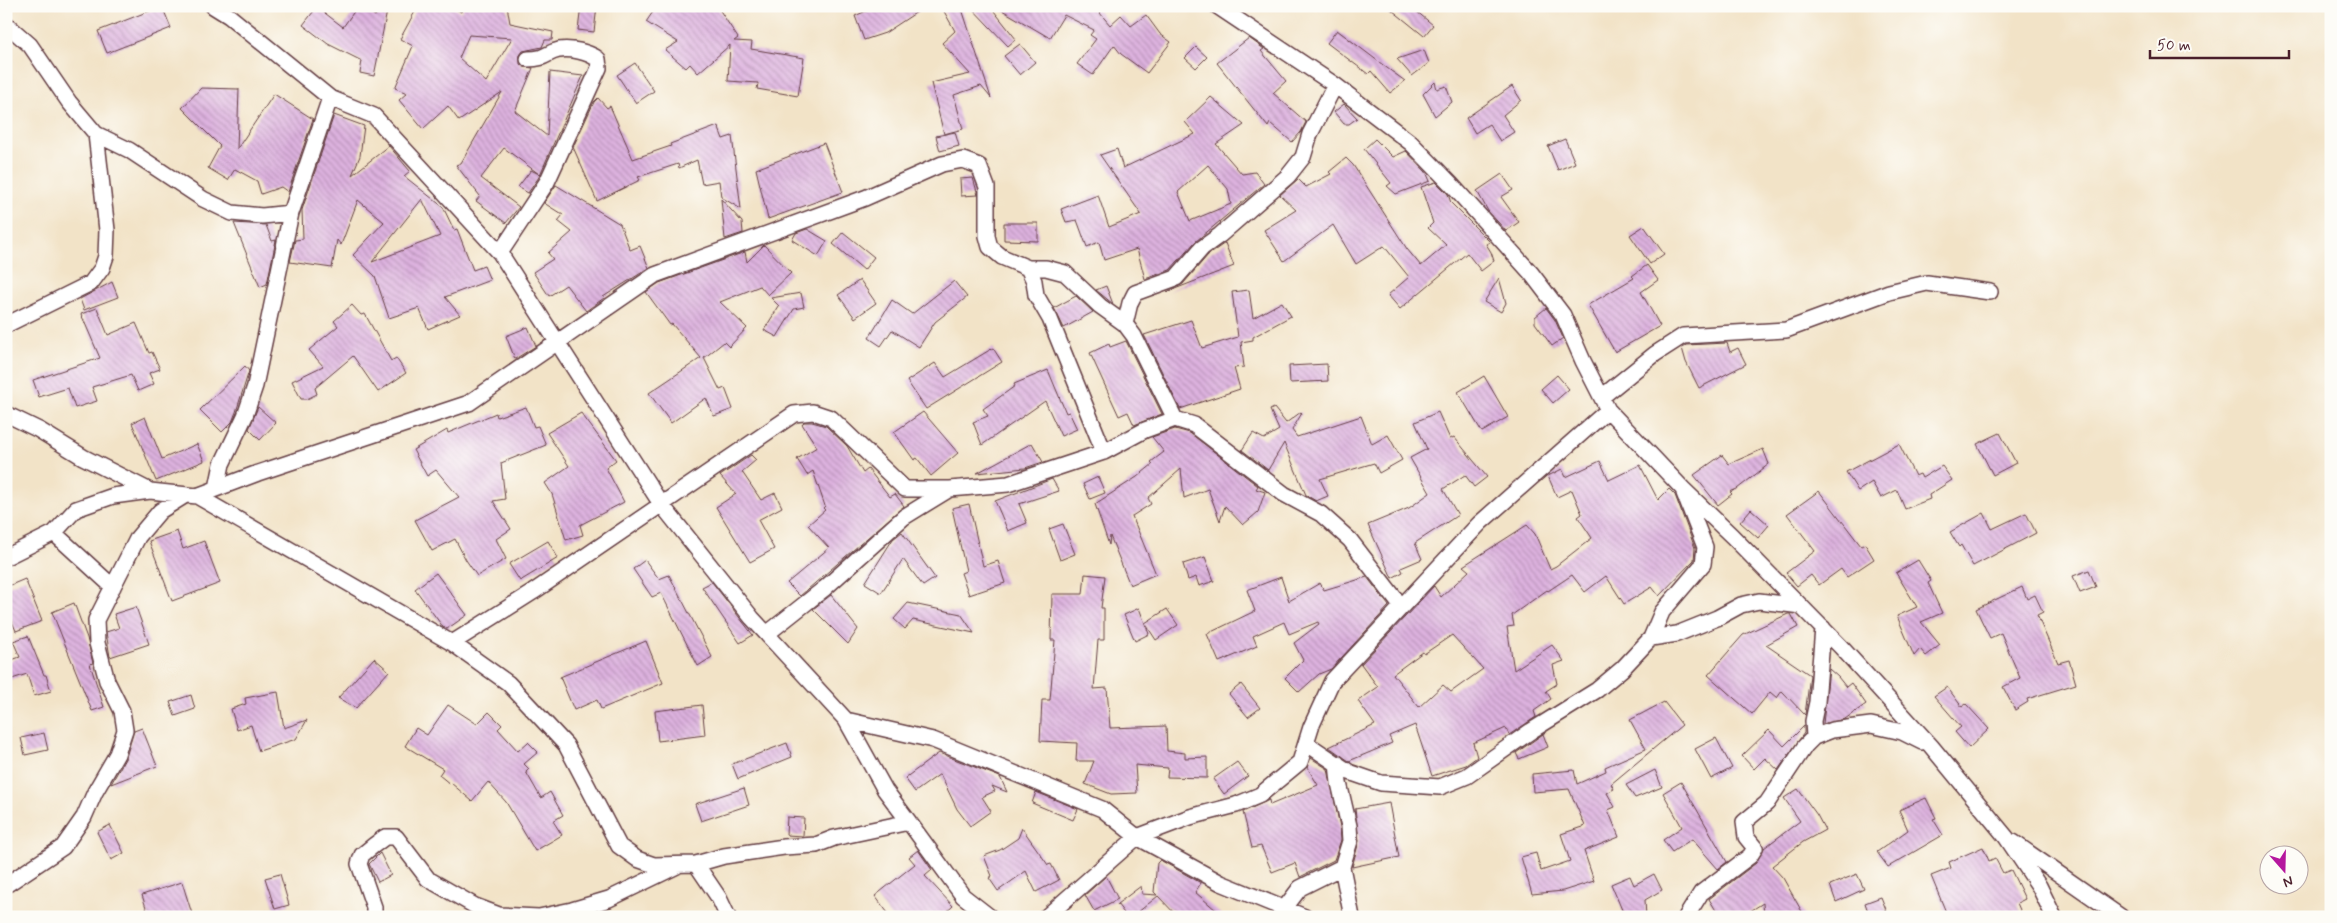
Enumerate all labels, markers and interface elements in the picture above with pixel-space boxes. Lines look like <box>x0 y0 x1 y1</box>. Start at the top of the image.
scale bar <box>2150 28 2288 60</box>
text: 50 m <box>2157 36 2191 56</box>
north arrow <box>2260 846 2310 896</box>
text: N <box>2281 871 2296 891</box>

